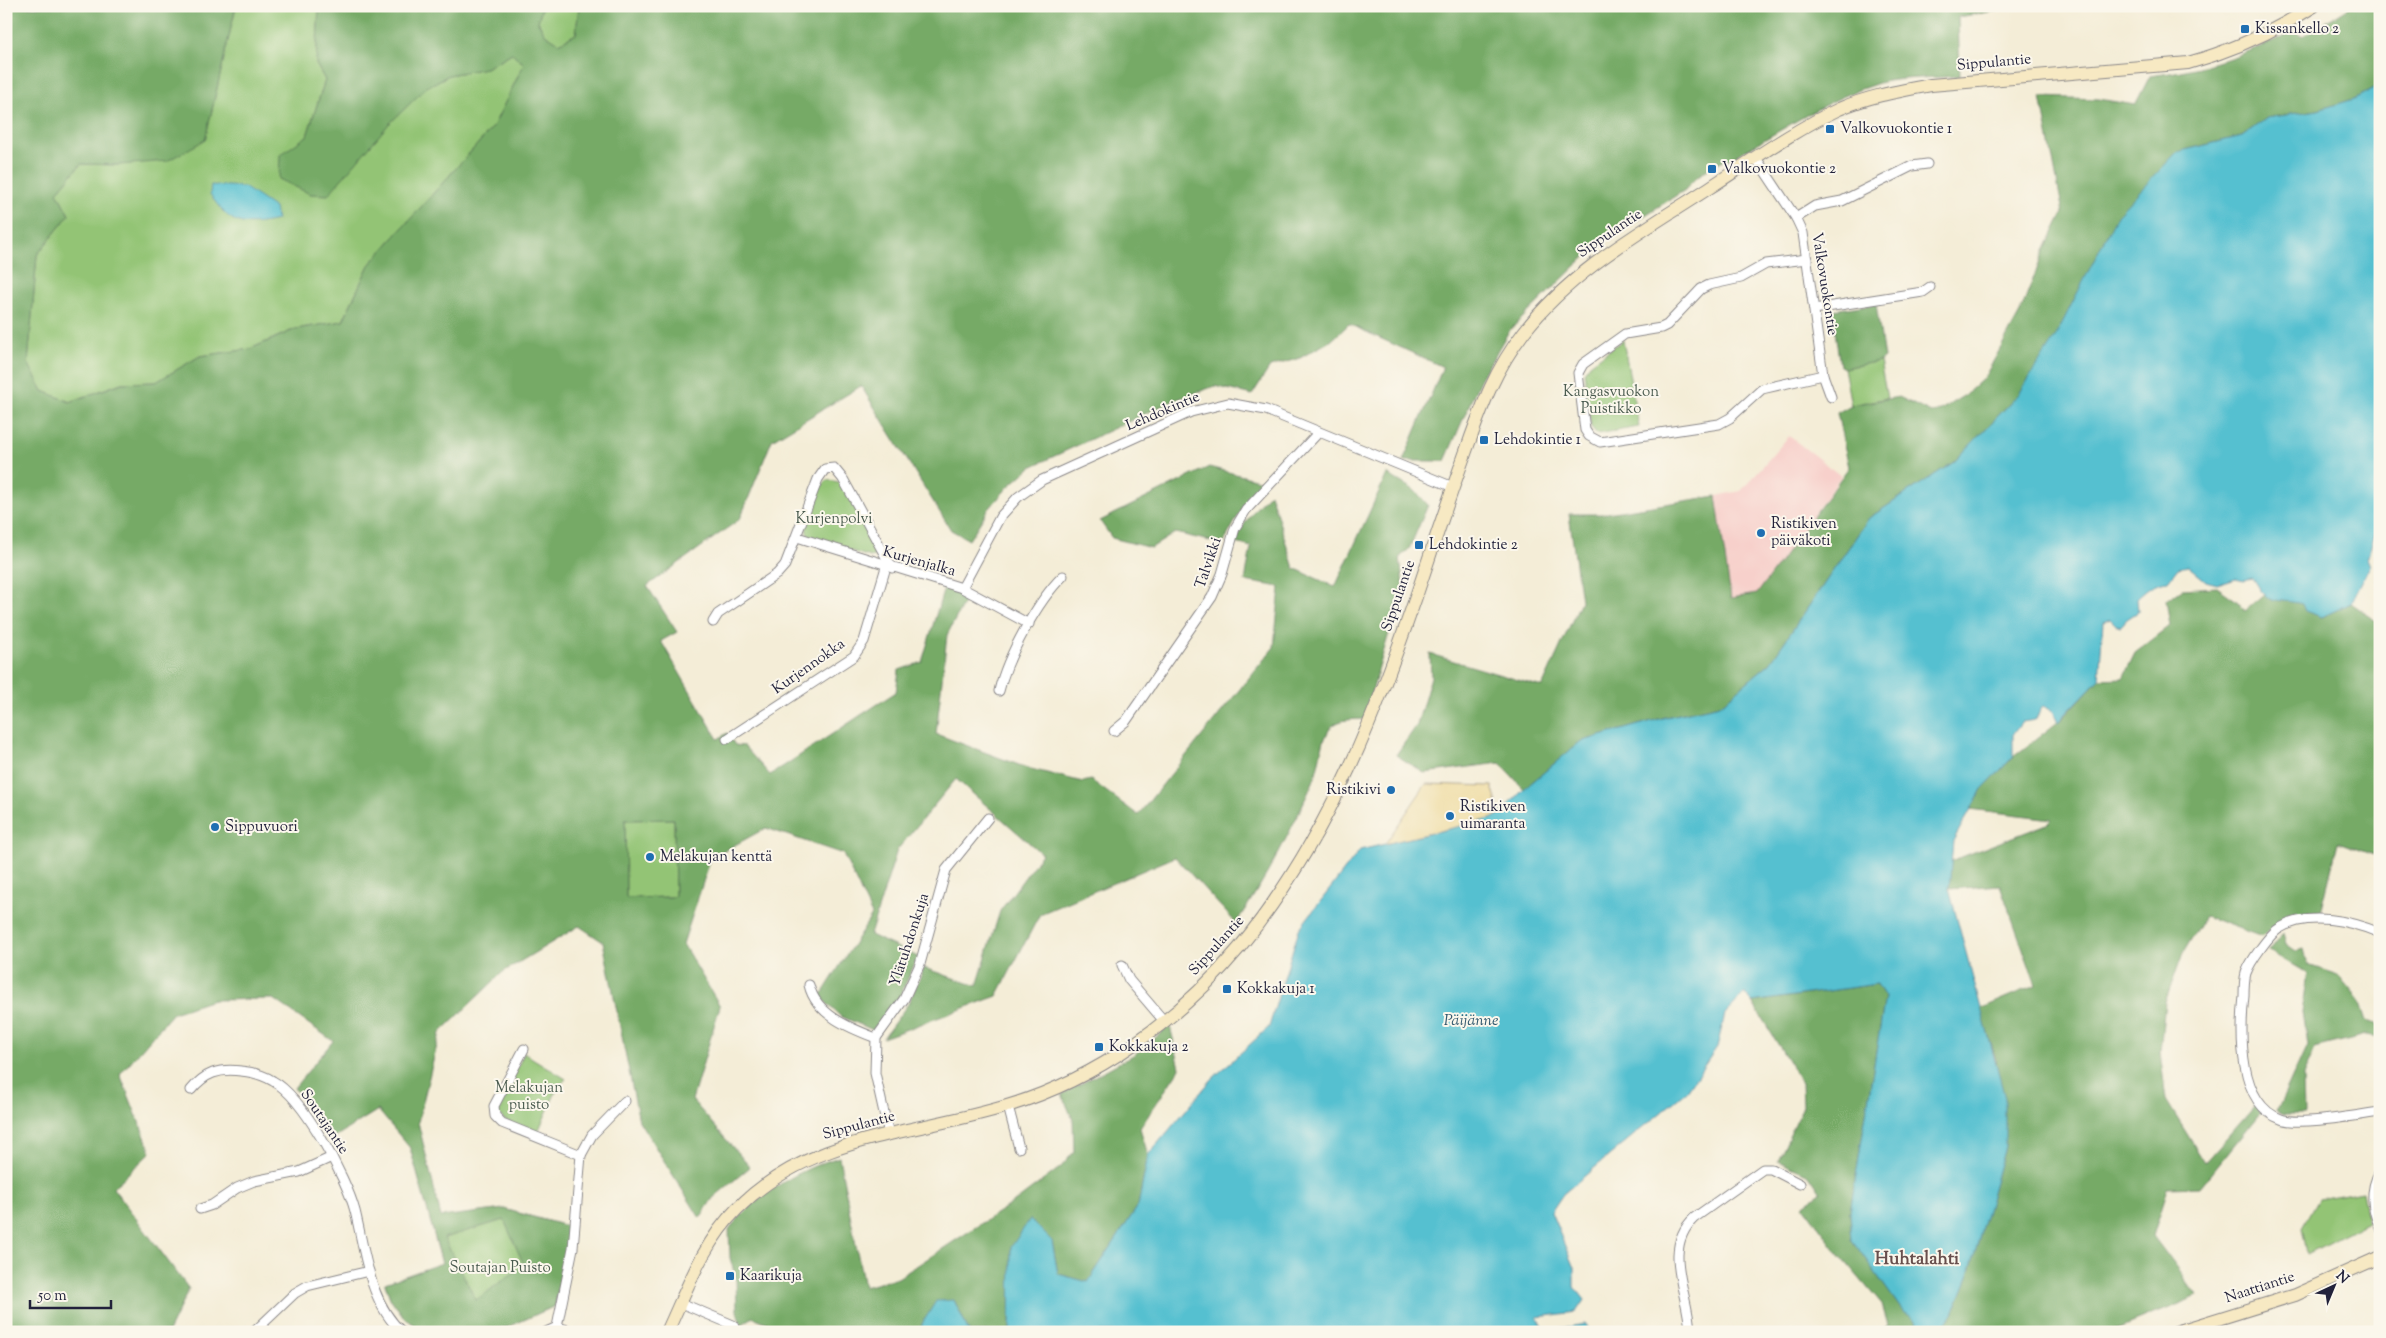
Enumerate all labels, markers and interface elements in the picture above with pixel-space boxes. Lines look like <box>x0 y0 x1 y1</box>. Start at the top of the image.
place label: Kissankello 2 <box>2255 19 2339 40</box>
marker: Kissankello 2 <box>2239 23 2251 35</box>
street label: Sippulantie <box>1956 49 2032 77</box>
place label: Valkovuokontie 1 <box>1840 119 1952 140</box>
marker: Valkovuokontie 1 <box>1824 123 1836 135</box>
place label: Valkovuokontie 2 <box>1722 159 1836 180</box>
marker: Valkovuokontie 2 <box>1706 163 1718 175</box>
street label: Sippulantie <box>1573 204 1647 264</box>
street label: Valkovuokontie <box>1806 231 1842 337</box>
park label: Kangasvuokon Puistikko <box>1563 382 1659 420</box>
street label: Lehdokintie <box>1123 387 1203 437</box>
place label: Lehdokintie 1 <box>1494 430 1581 451</box>
marker: Lehdokintie 1 <box>1478 434 1490 446</box>
park label: Kurjenpolvi <box>795 509 873 530</box>
place label: Ristikiven päiväkoti <box>1771 514 1837 552</box>
marker: Ristikiven päiväkoti <box>1755 527 1767 539</box>
street label: Talvikki <box>1190 535 1228 591</box>
place label: Lehdokintie 2 <box>1429 535 1518 556</box>
marker: Lehdokintie 2 <box>1413 539 1425 551</box>
street label: Kurjenjalka <box>880 542 958 582</box>
street label: Sippulantie <box>1377 557 1421 635</box>
street label: Kurjennokka <box>768 634 850 700</box>
place label: Ristikivi <box>1326 780 1381 801</box>
marker: Ristikivi <box>1385 784 1397 796</box>
place label: Ristikiven uimaranta <box>1460 797 1526 835</box>
marker: Ristikiven uimaranta <box>1444 810 1456 822</box>
place label: Sippuvuori <box>225 817 298 838</box>
marker: Sippuvuori <box>209 821 221 833</box>
place label: Melakujan kenttä <box>660 847 772 868</box>
marker: Melakujan kenttä <box>644 851 656 863</box>
street label: Ylätuhdonkuja <box>885 891 935 989</box>
street label: Sippulantie <box>1184 911 1250 981</box>
place label: Kokkakuja 1 <box>1237 979 1315 1000</box>
marker: Kokkakuja 1 <box>1221 983 1233 995</box>
water label: Päijänne <box>1444 1010 1498 1033</box>
place label: Kokkakuja 2 <box>1109 1037 1188 1058</box>
marker: Kokkakuja 2 <box>1093 1041 1105 1053</box>
park label: Melakujan puisto <box>495 1078 563 1116</box>
street label: Soutajantie <box>295 1086 353 1158</box>
street label: Sippulantie <box>820 1106 898 1146</box>
district label: Huhtalahti <box>1875 1247 1960 1273</box>
park label: Soutajan Puisto <box>449 1258 551 1279</box>
north arrow <box>2308 1260 2358 1310</box>
place label: Kaarikuja <box>740 1266 802 1287</box>
street label: Naattiantie <box>2223 1267 2298 1309</box>
text: N <box>2331 1267 2353 1289</box>
marker: Kaarikuja <box>724 1270 736 1282</box>
scale bar <box>30 1278 111 1310</box>
text: 50 m <box>37 1286 67 1307</box>

